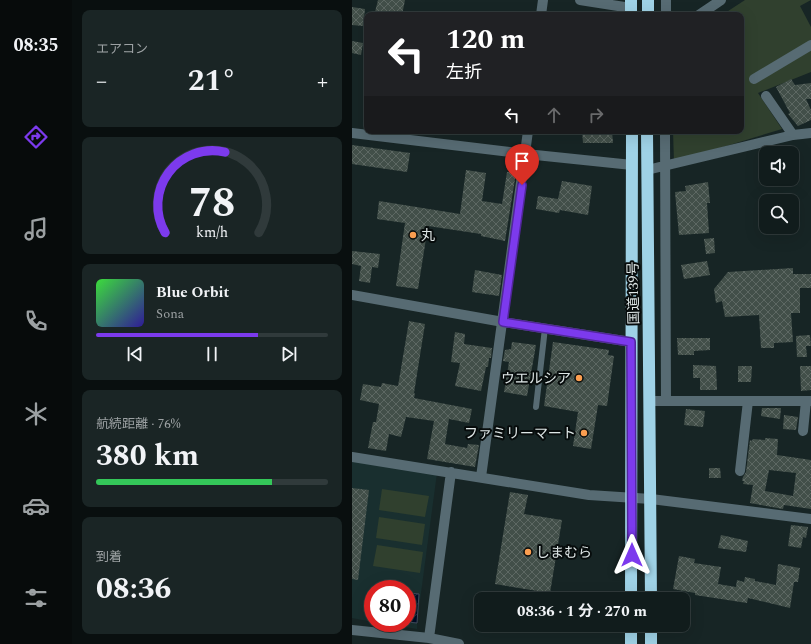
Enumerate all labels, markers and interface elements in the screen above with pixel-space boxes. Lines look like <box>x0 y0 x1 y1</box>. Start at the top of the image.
text: 120 m <box>446 18 525 61</box>
icon: left <box>380 28 432 80</box>
text: 08:35 <box>13 32 59 59</box>
text: エアコン <box>96 39 148 59</box>
text: 21° <box>188 58 236 104</box>
text: 左折 <box>446 59 482 86</box>
text: − <box>96 65 107 98</box>
text: + <box>317 65 328 98</box>
icon: left <box>501 104 523 126</box>
icon: ahead <box>543 104 565 126</box>
icon: right <box>585 104 607 126</box>
icon: directions <box>22 123 50 151</box>
pin <box>505 144 539 185</box>
map controls <box>759 146 799 234</box>
button: sound <box>759 146 799 186</box>
icon: arrive <box>511 150 533 172</box>
text: 78 <box>189 172 235 235</box>
button: search <box>759 194 799 234</box>
icon: music <box>22 215 50 243</box>
text: km/h <box>196 222 228 244</box>
place label: 丸 <box>421 225 435 246</box>
marker: 丸 <box>408 230 418 240</box>
street label: 国道139号 <box>622 261 645 325</box>
text: Blue Orbit <box>156 281 229 304</box>
text: Sona <box>156 304 184 324</box>
icon: phone <box>22 307 50 335</box>
icon: previous <box>124 343 146 365</box>
icon: pause <box>201 343 223 365</box>
icon: next <box>278 343 300 365</box>
place label: ウエルシア <box>501 368 571 389</box>
marker: ウエルシア <box>574 373 584 383</box>
icon: climate <box>22 400 50 428</box>
text: 航続距離 · 76% <box>96 414 181 434</box>
place label: ファミリーマート <box>464 423 576 444</box>
marker: ファミリーマート <box>579 428 589 438</box>
text: 380 km <box>96 433 199 479</box>
icon: car <box>22 492 50 520</box>
position arrow <box>611 534 653 576</box>
place label: しまむら <box>536 542 592 563</box>
text: 到着 <box>96 547 122 567</box>
marker: しまむら <box>523 547 533 557</box>
text: 08:36 <box>96 566 171 612</box>
speed limit sign: 80 <box>364 580 416 632</box>
icon: filters <box>22 584 50 612</box>
text: 08:36 · 1 分 · 270 m <box>517 600 647 623</box>

